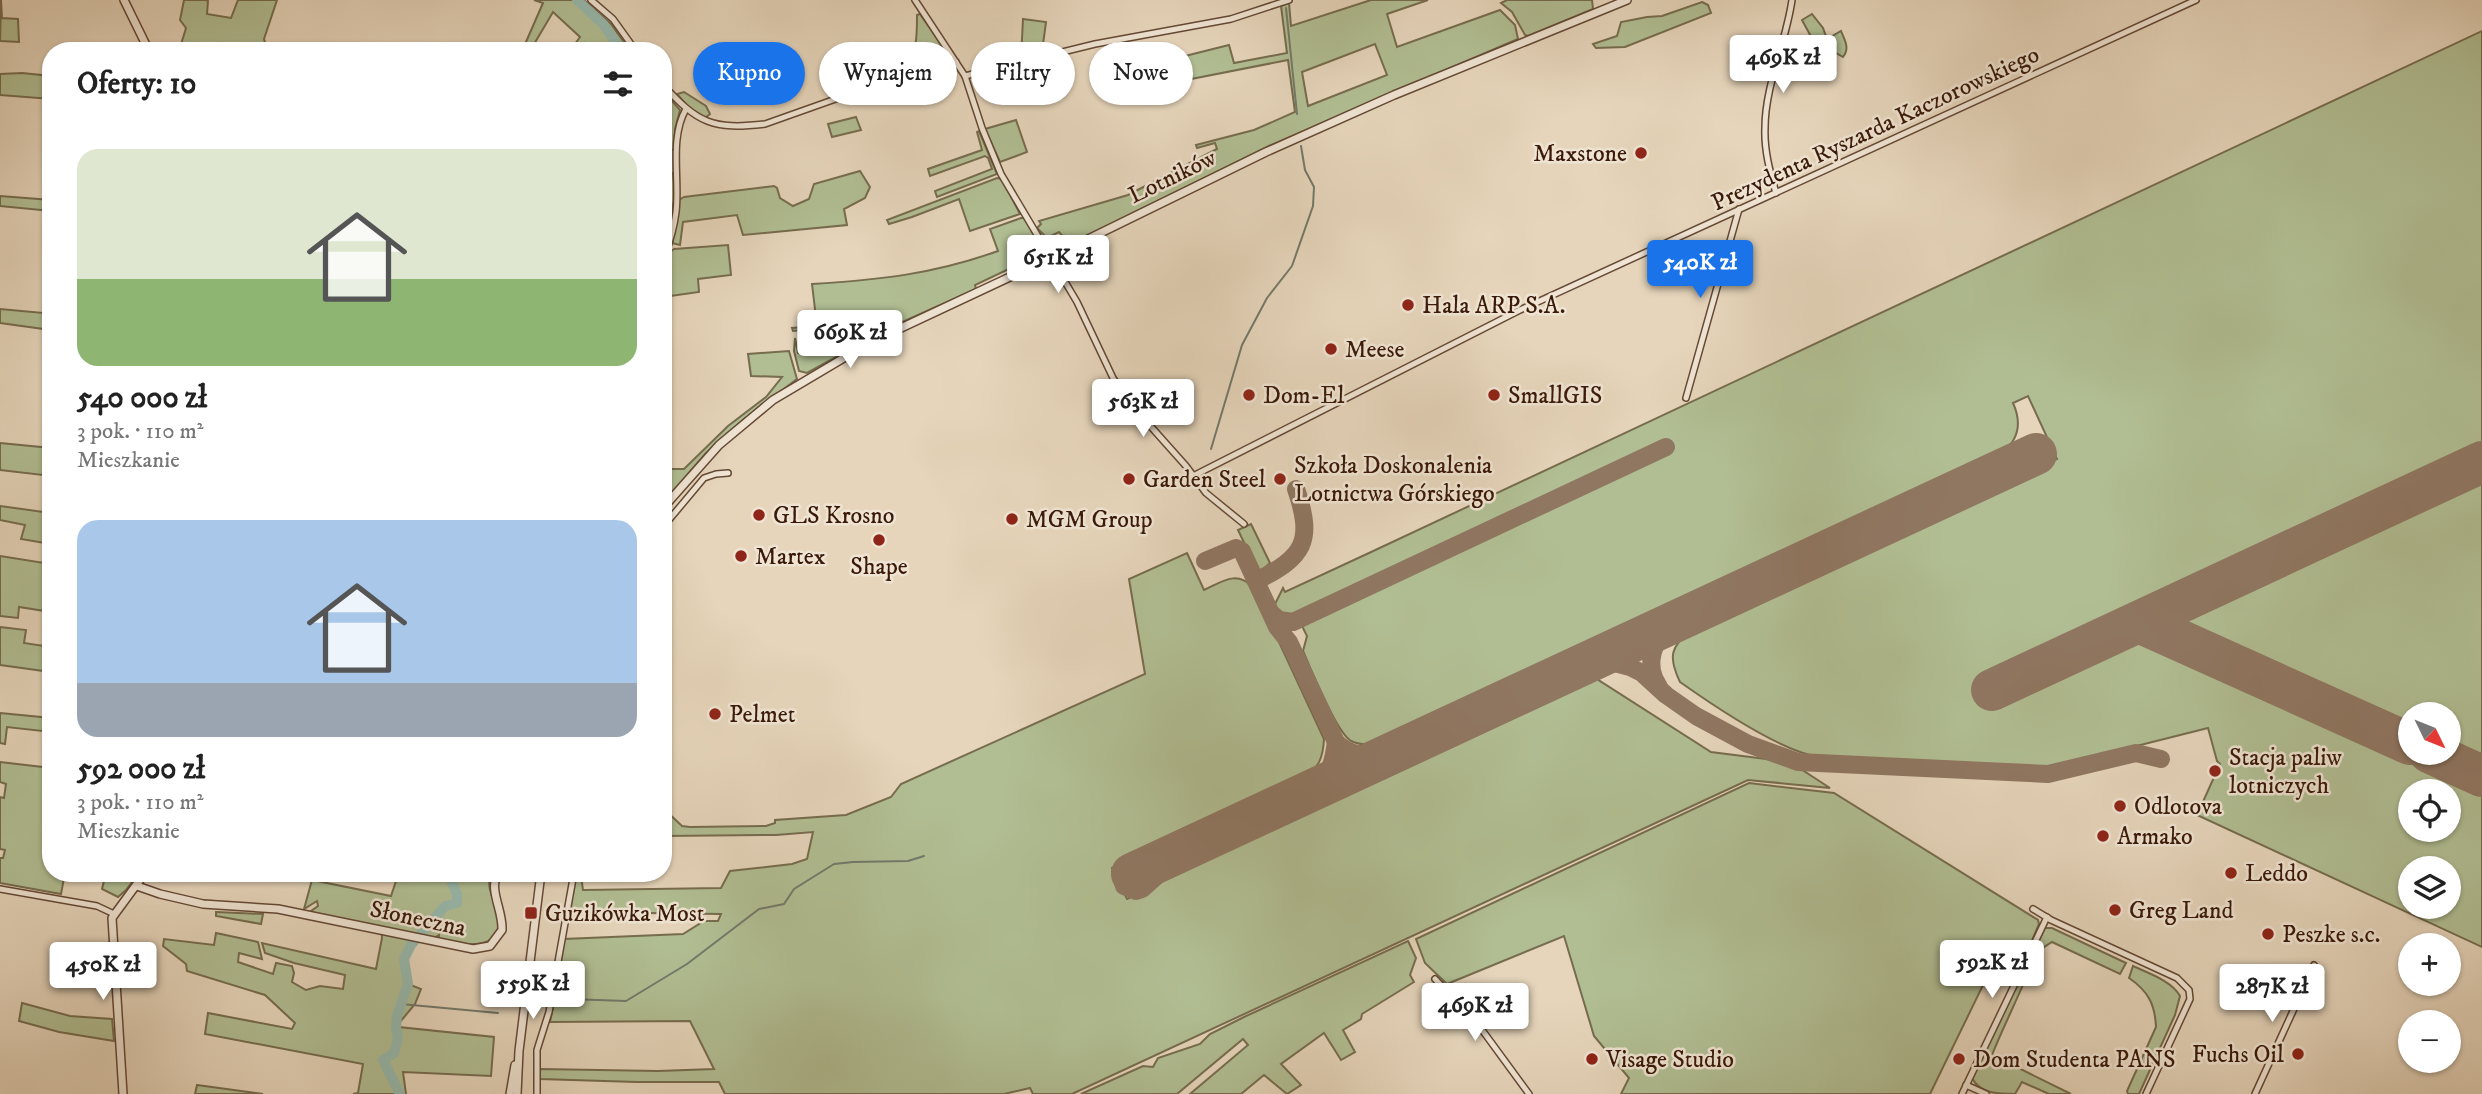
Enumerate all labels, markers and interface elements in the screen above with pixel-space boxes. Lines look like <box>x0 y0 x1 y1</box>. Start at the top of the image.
pin: 469K zł <box>1718 36 1848 95</box>
street label: Prezydenta Ryszarda Kaczorowskiego <box>1707 40 2044 218</box>
chip: Kupno <box>693 42 805 105</box>
chip: Wynajem <box>819 42 957 105</box>
chip: Filtry <box>971 42 1075 105</box>
chip: Nowe <box>1089 42 1193 105</box>
text: 469K zł <box>1746 43 1820 72</box>
icon: filters <box>599 65 637 103</box>
text: Oferty: 10 <box>77 66 196 103</box>
place label: Maxstone <box>1533 139 1627 169</box>
street label: Lotników <box>1124 143 1222 211</box>
marker: Maxstone <box>1633 145 1649 161</box>
icon: home <box>294 194 420 320</box>
pin: 651K zł <box>993 236 1123 295</box>
pin: 540K zł <box>1635 240 1765 300</box>
text: 651K zł <box>1023 243 1093 272</box>
text: 540K zł <box>1663 248 1737 277</box>
place label: Hala ARP S.A. <box>1422 291 1565 321</box>
marker: Hala ARP S.A. <box>1400 297 1416 313</box>
pin: 669K zł <box>785 310 915 370</box>
text: 669K zł <box>813 318 887 347</box>
place label: Meese <box>1345 335 1404 365</box>
marker: Meese <box>1323 341 1339 357</box>
text: 540 000 zł <box>77 380 207 417</box>
pin: 563K zł <box>1078 380 1208 439</box>
place label: Dom-El <box>1263 381 1345 411</box>
place label: SmallGIS <box>1508 381 1602 411</box>
text: 563K zł <box>1108 387 1178 416</box>
marker: Dom-El <box>1241 387 1257 403</box>
marker: SmallGIS <box>1486 387 1502 403</box>
text: 3 pok. · 110 m² <box>77 417 204 446</box>
text: Mieszkanie <box>77 446 180 475</box>
place label: Szkoła Doskonalenia Lotnictwa Górskiego <box>1294 451 1495 509</box>
place label: Garden Steel <box>1143 465 1267 495</box>
marker: Garden Steel <box>1121 471 1137 487</box>
marker: Szkoła Doskonalenia Lotnictwa Górskiego <box>1272 471 1288 487</box>
place label: GLS Krosno <box>773 501 894 531</box>
place label: MGM Group <box>1026 505 1153 535</box>
marker: GLS Krosno <box>751 507 767 523</box>
marker: MGM Group <box>1004 511 1020 527</box>
marker: Shape <box>871 532 887 548</box>
place label: Martex <box>755 542 826 572</box>
marker: Martex <box>733 548 749 564</box>
place label: Shape <box>850 552 908 582</box>
icon: home <box>294 565 420 691</box>
place label: Pelmet <box>729 700 796 730</box>
north arrow <box>2398 702 2460 765</box>
map controls <box>2398 702 2461 1073</box>
marker: Pelmet <box>707 706 723 722</box>
place label: Stacja paliw lotniczych <box>2229 743 2343 801</box>
text: 592 000 zł <box>77 751 205 788</box>
marker: Stacja paliw lotniczych <box>2207 763 2223 779</box>
button: locate <box>2398 779 2461 842</box>
text: 3 pok. · 110 m² <box>77 788 204 817</box>
place label: Odlotova <box>2134 792 2223 822</box>
marker: Odlotova <box>2112 798 2128 814</box>
text: Mieszkanie <box>77 817 180 846</box>
place label: Armako <box>2117 822 2193 852</box>
marker: Armako <box>2095 828 2111 844</box>
button: layers <box>2398 856 2461 919</box>
place label: Leddo <box>2245 859 2308 889</box>
marker: Leddo <box>2223 865 2239 881</box>
street label: Słoneczna <box>367 894 469 944</box>
place label: Greg Land <box>2129 896 2233 926</box>
place label: Guzikówka Most <box>545 899 705 929</box>
marker: Greg Land <box>2107 902 2123 918</box>
marker: Guzikówka Most <box>523 905 539 921</box>
place label: Peszke s.c. <box>2282 920 2380 950</box>
marker: Peszke s.c. <box>2260 926 2276 942</box>
button: + <box>2398 933 2461 996</box>
pin: 592K zł <box>1927 940 2057 1000</box>
pin: 450K zł <box>38 942 168 1002</box>
text: 592K zł <box>1956 948 2028 977</box>
text: 450K zł <box>66 950 140 979</box>
pin: 559K zł <box>468 962 598 1021</box>
pin: 287K zł <box>2207 964 2337 1024</box>
text: 559K zł <box>497 969 569 998</box>
text: 287K zł <box>2236 972 2308 1001</box>
pin: 469K zł <box>1410 984 1540 1043</box>
text: 469K zł <box>1438 991 1512 1020</box>
button: − <box>2398 1010 2461 1073</box>
place label: Fuchs Oil <box>2192 1040 2285 1070</box>
place label: Visage Studio <box>1605 1045 1734 1075</box>
place label: Dom Studenta PANS <box>1973 1045 2176 1075</box>
marker: Fuchs Oil <box>2290 1046 2306 1062</box>
marker: Visage Studio <box>1584 1051 1600 1067</box>
marker: Dom Studenta PANS <box>1951 1051 1967 1067</box>

